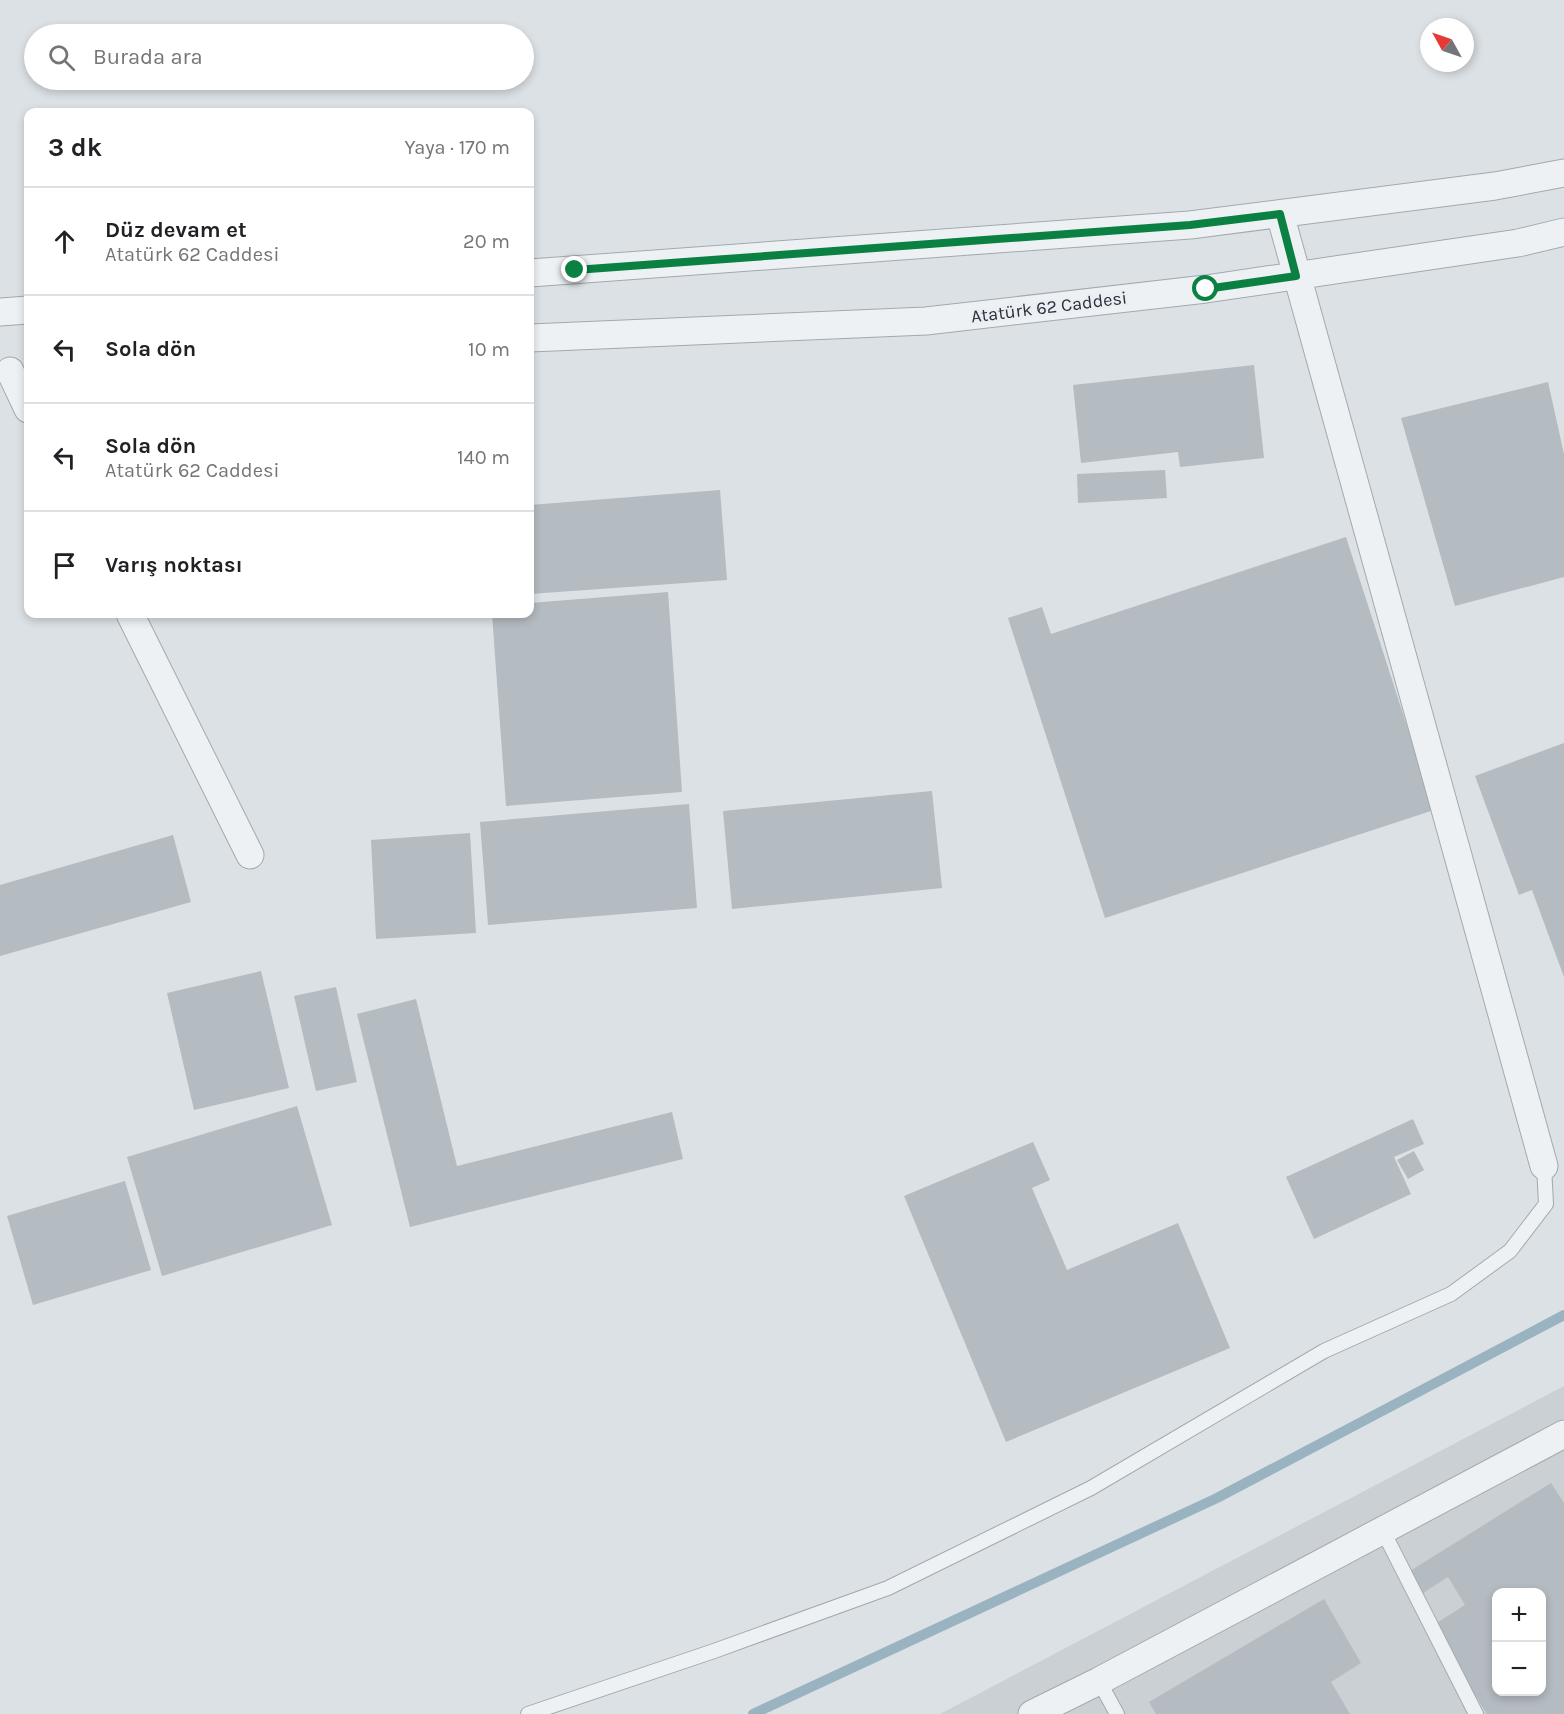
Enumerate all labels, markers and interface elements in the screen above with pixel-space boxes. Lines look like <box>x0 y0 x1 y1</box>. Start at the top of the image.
north arrow <box>1420 18 1474 72</box>
search box <box>24 24 534 90</box>
icon: search <box>45 41 78 74</box>
text: Burada ara <box>93 44 203 70</box>
text: 3 dk <box>48 132 102 163</box>
text: Yaya · 170 m <box>405 136 510 159</box>
text: Düz devam et <box>105 217 247 243</box>
icon: ahead <box>48 225 81 258</box>
text: 20 m <box>463 230 510 253</box>
text: Atatürk 62 Caddesi <box>105 243 279 266</box>
route end <box>561 256 587 282</box>
route start <box>1192 275 1218 301</box>
street label: Atatürk 62 Caddesi <box>970 287 1128 327</box>
icon: left <box>48 333 81 366</box>
text: Sola dön <box>105 336 196 362</box>
text: 10 m <box>468 338 510 361</box>
text: Sola dön <box>105 433 196 459</box>
icon: left <box>48 441 81 474</box>
text: 140 m <box>457 446 510 469</box>
text: Atatürk 62 Caddesi <box>105 459 279 482</box>
icon: arrive <box>48 549 81 582</box>
text: Varış noktası <box>105 552 243 578</box>
map controls <box>1492 1588 1546 1696</box>
button: + <box>1492 1588 1546 1642</box>
button: − <box>1492 1642 1546 1696</box>

